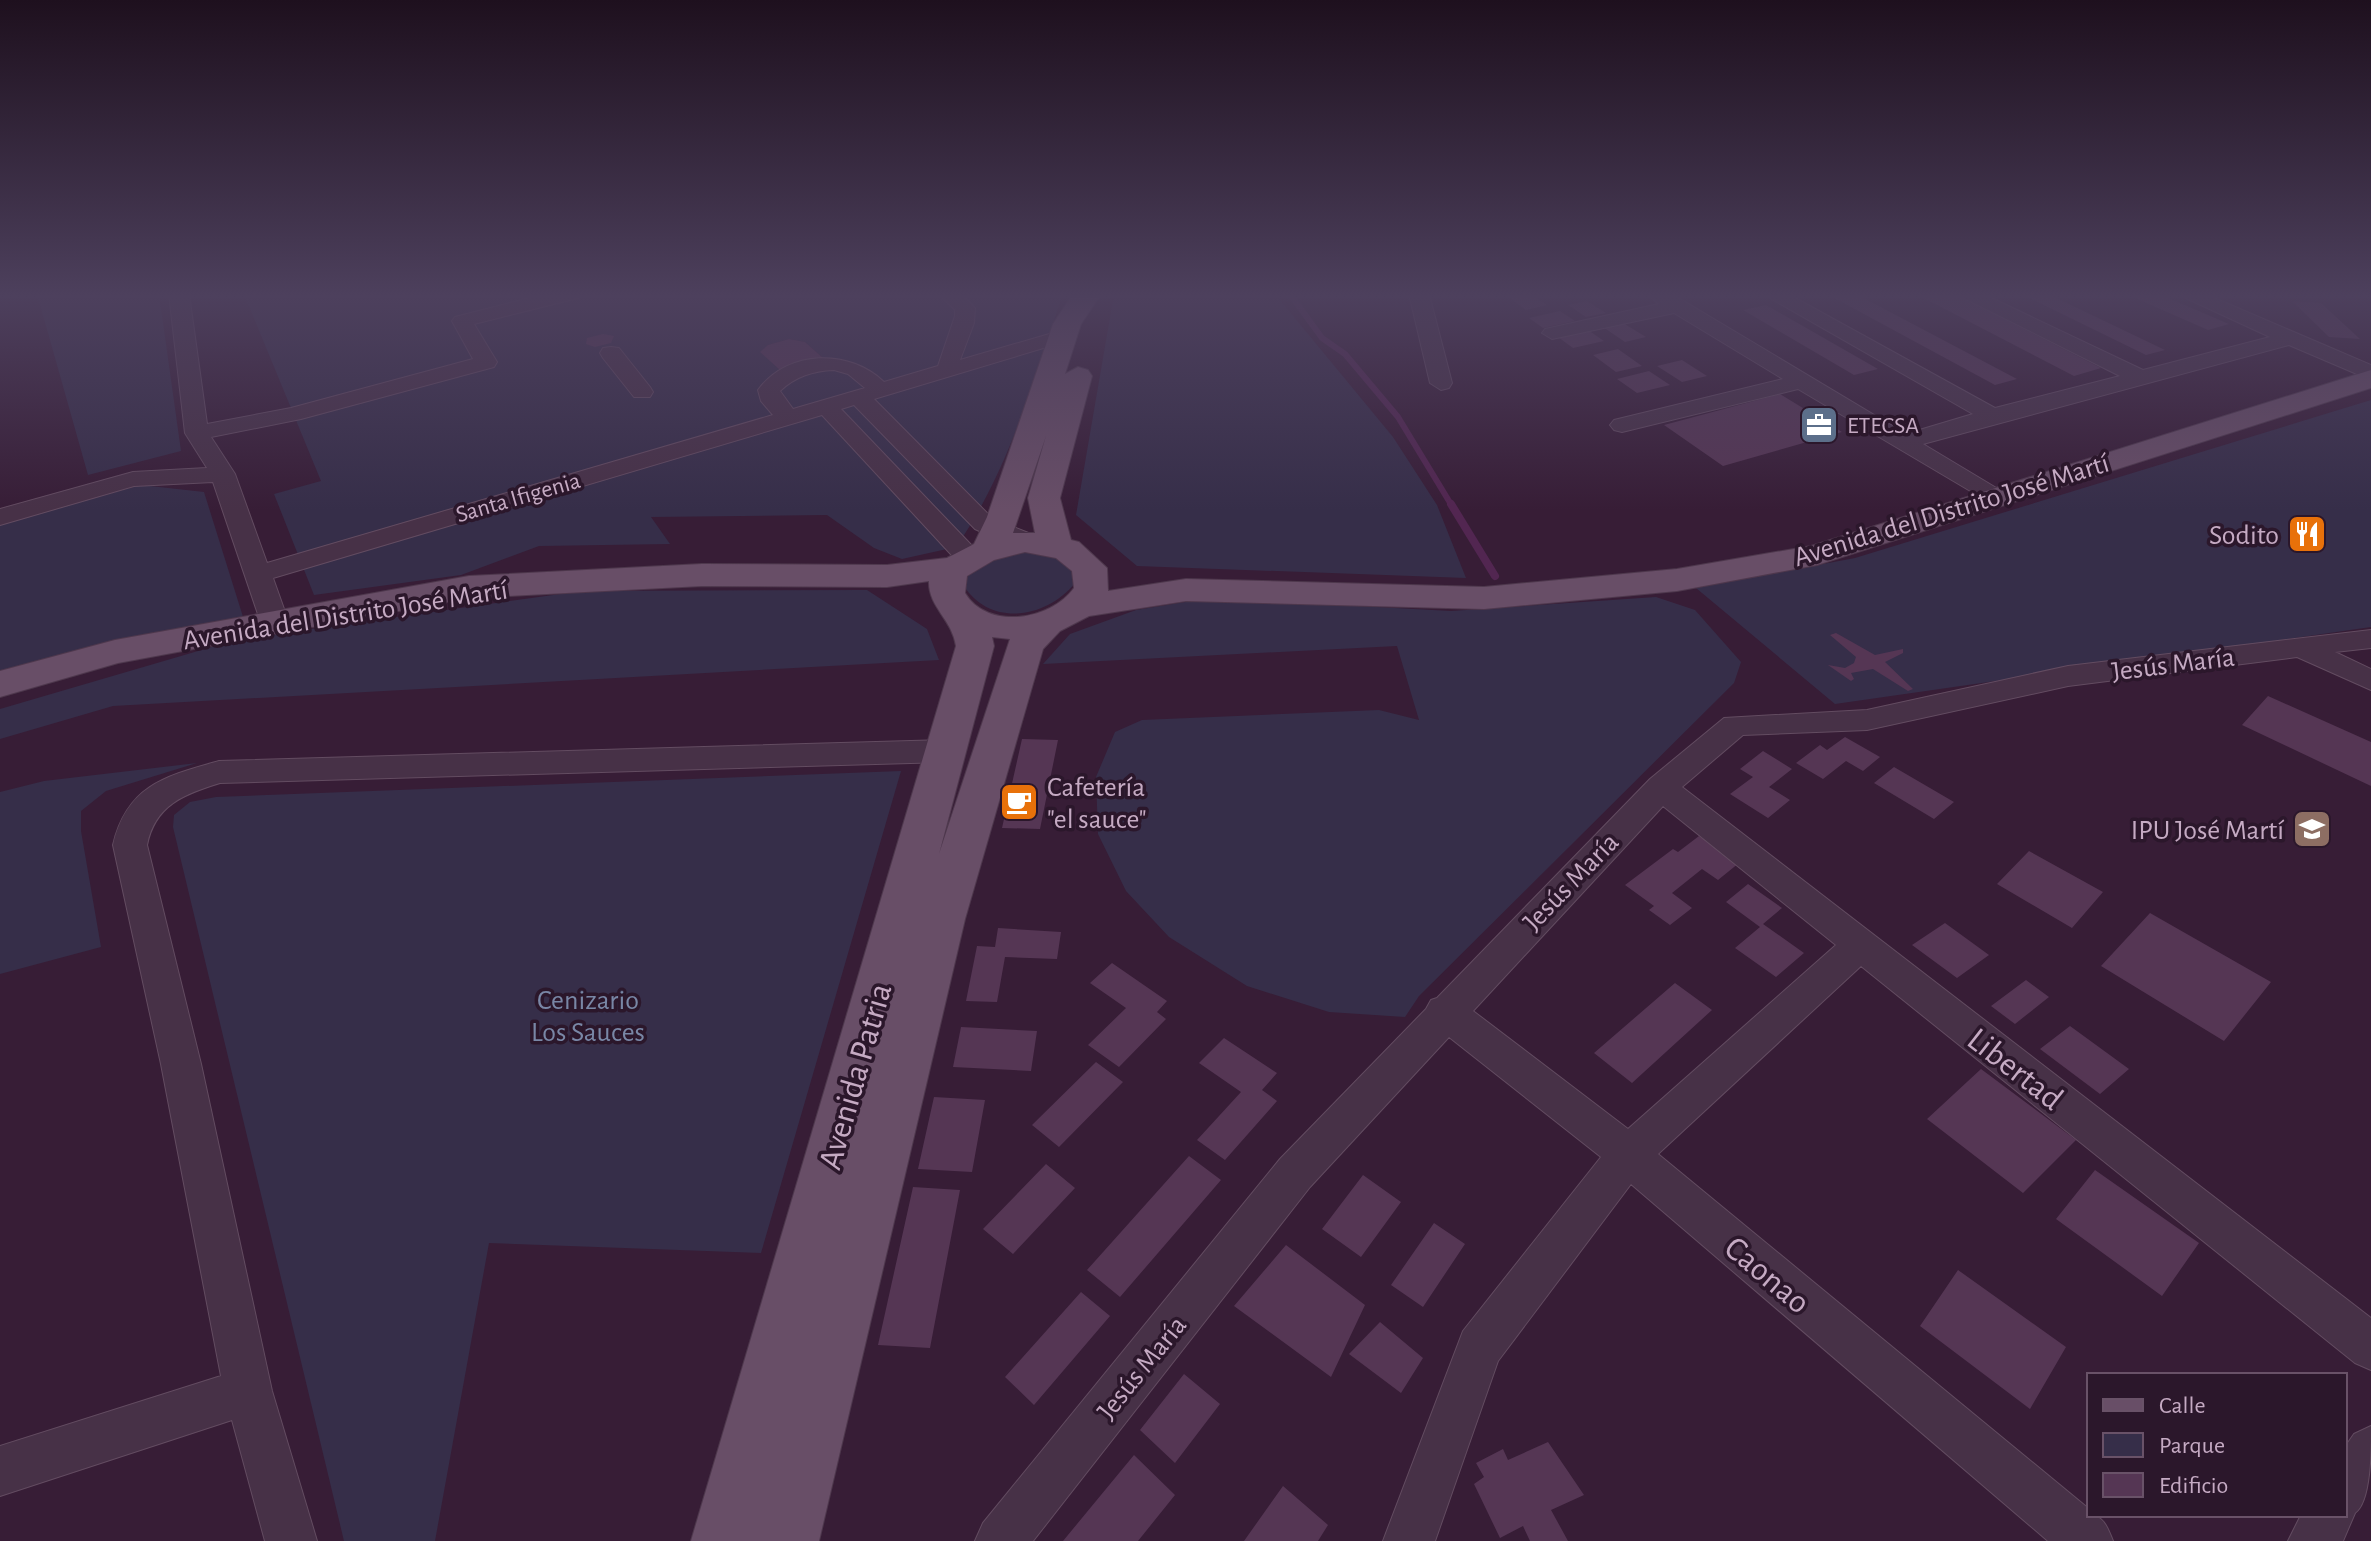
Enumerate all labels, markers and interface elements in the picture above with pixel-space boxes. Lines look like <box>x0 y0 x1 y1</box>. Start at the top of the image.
office icon: ETECSA <box>1798 404 1840 446</box>
place label: ETECSA <box>1847 414 1919 438</box>
street label: Avenida del Distrito José Martí <box>1791 449 2113 572</box>
street label: Santa Ifigenia <box>453 469 583 527</box>
restaurant icon: Sodito <box>2286 513 2328 555</box>
place label: Sodito <box>2209 522 2279 550</box>
street label: Avenida del Distrito José Martí <box>181 576 510 655</box>
street label: Jesús María <box>2110 644 2236 686</box>
place label: Cafetería "el sauce" <box>1047 774 1147 834</box>
cafe icon: Cafetería "el sauce" <box>998 781 1040 823</box>
school or university icon: IPU José Martí <box>2291 808 2333 850</box>
place label: IPU José Martí <box>2131 817 2284 845</box>
street label: Jesús María <box>1518 828 1625 937</box>
street label: Avenida Patria <box>813 980 899 1173</box>
park label: Cenizario Los Sauces <box>531 987 645 1047</box>
street label: Libertad <box>1961 1022 2069 1117</box>
street label: Caonao <box>1718 1230 1816 1321</box>
street label: Jesús María <box>1093 1311 1192 1425</box>
legend <box>2087 1373 2347 1517</box>
text: Calle <box>2159 1394 2206 1418</box>
text: Parque <box>2159 1434 2225 1458</box>
text: Edificio <box>2159 1474 2228 1498</box>

